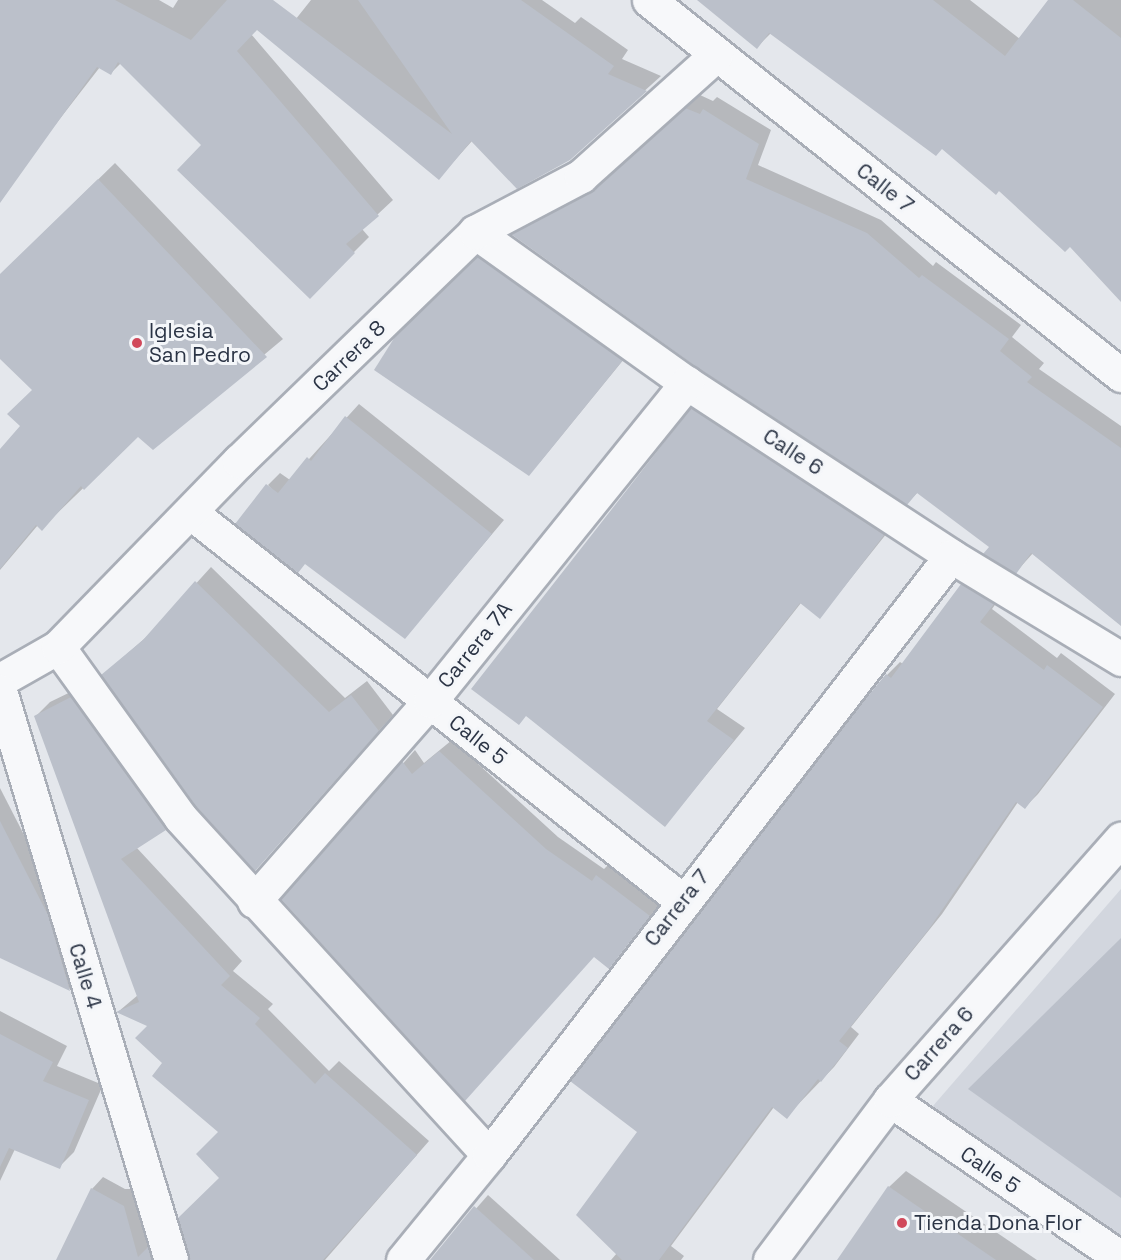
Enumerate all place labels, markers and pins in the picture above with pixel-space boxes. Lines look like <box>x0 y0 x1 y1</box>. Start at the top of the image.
place label: Iglesia San Pedro <box>149 318 251 368</box>
marker: Iglesia San Pedro <box>130 336 144 350</box>
place label: Tienda Dona Flor <box>914 1210 1082 1236</box>
marker: Tienda Dona Flor <box>895 1216 909 1230</box>

